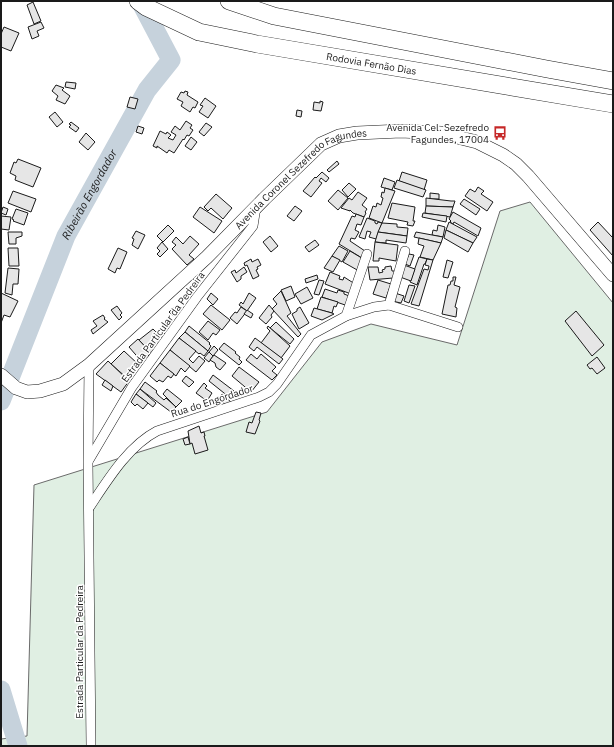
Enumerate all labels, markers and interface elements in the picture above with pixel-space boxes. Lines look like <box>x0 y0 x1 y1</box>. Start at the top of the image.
street label: Rodovia Fernão Dias <box>325 49 418 77</box>
place label: Avenida Cel. Sezefredo Fagundes, 17004 <box>386 121 489 146</box>
bus stop icon: Avenida Cel. Sezefredo Fagundes, 17004 <box>492 125 508 141</box>
street label: Avenida Coronel Sezefredo Fagundes <box>232 126 367 232</box>
water label: Ribeirão Engordador <box>59 146 120 242</box>
street label: Estrada Particular da Pedreira <box>118 269 208 385</box>
street label: Rua do Engordador <box>169 381 255 420</box>
street label: Estrada Particular da Pedreira <box>73 585 86 719</box>

